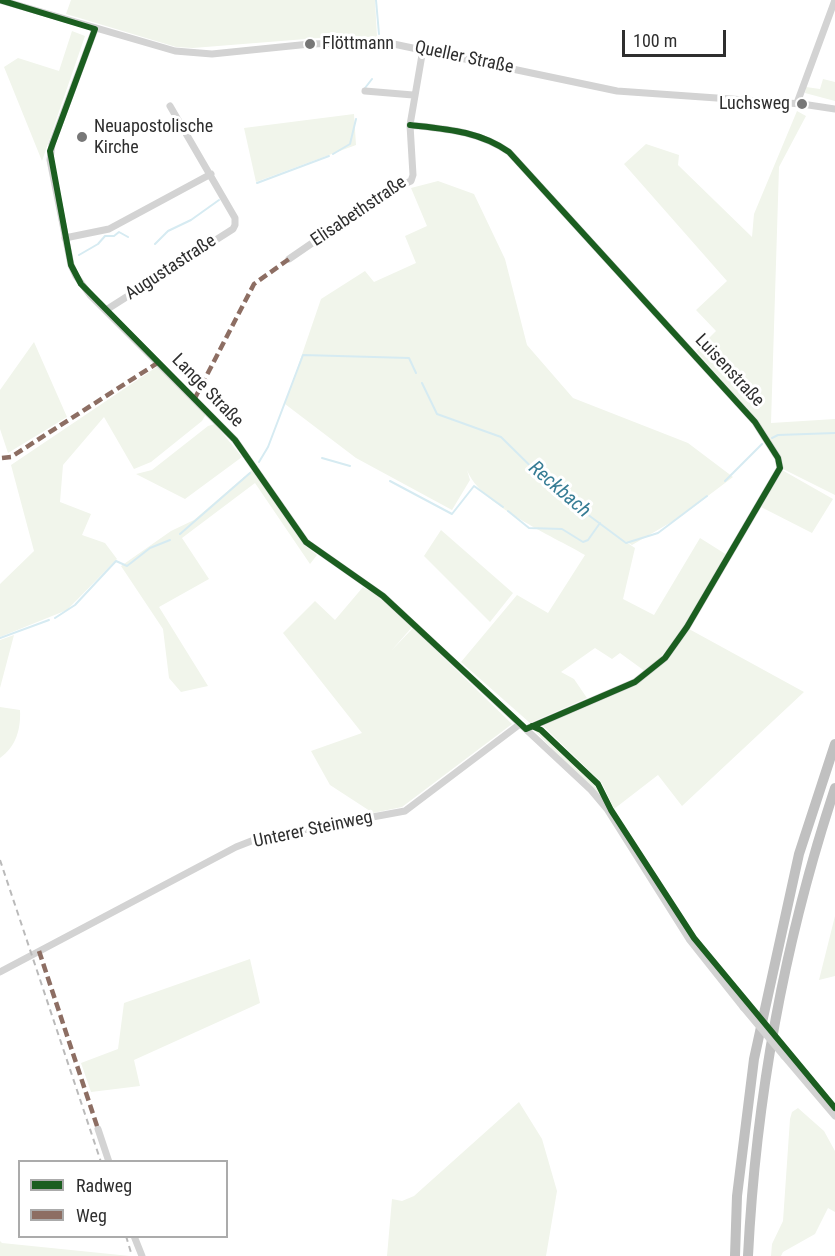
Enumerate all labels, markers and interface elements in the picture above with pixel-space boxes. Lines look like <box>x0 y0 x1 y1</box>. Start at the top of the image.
scale bar <box>625 18 728 56</box>
text: 100 m <box>633 30 677 51</box>
place label: Flöttmann <box>322 33 394 55</box>
marker: Flöttmann <box>303 37 317 51</box>
street label: Queller Straße <box>413 37 515 79</box>
place label: Luchsweg <box>719 93 790 115</box>
marker: Luchsweg <box>795 97 809 111</box>
place label: Neuapostolische Kirche <box>94 116 213 158</box>
marker: Neuapostolische Kirche <box>75 130 89 144</box>
street label: Elisabethstraße <box>307 172 411 252</box>
street label: Augustastraße <box>122 231 220 305</box>
street label: Luisenstraße <box>690 330 768 412</box>
street label: Lange Straße <box>167 350 247 432</box>
water label: Reckbach <box>523 457 595 523</box>
street label: Unterer Steinweg <box>252 807 374 853</box>
legend <box>18 1160 228 1238</box>
text: Radweg <box>76 1175 132 1196</box>
text: Weg <box>76 1205 107 1226</box>

